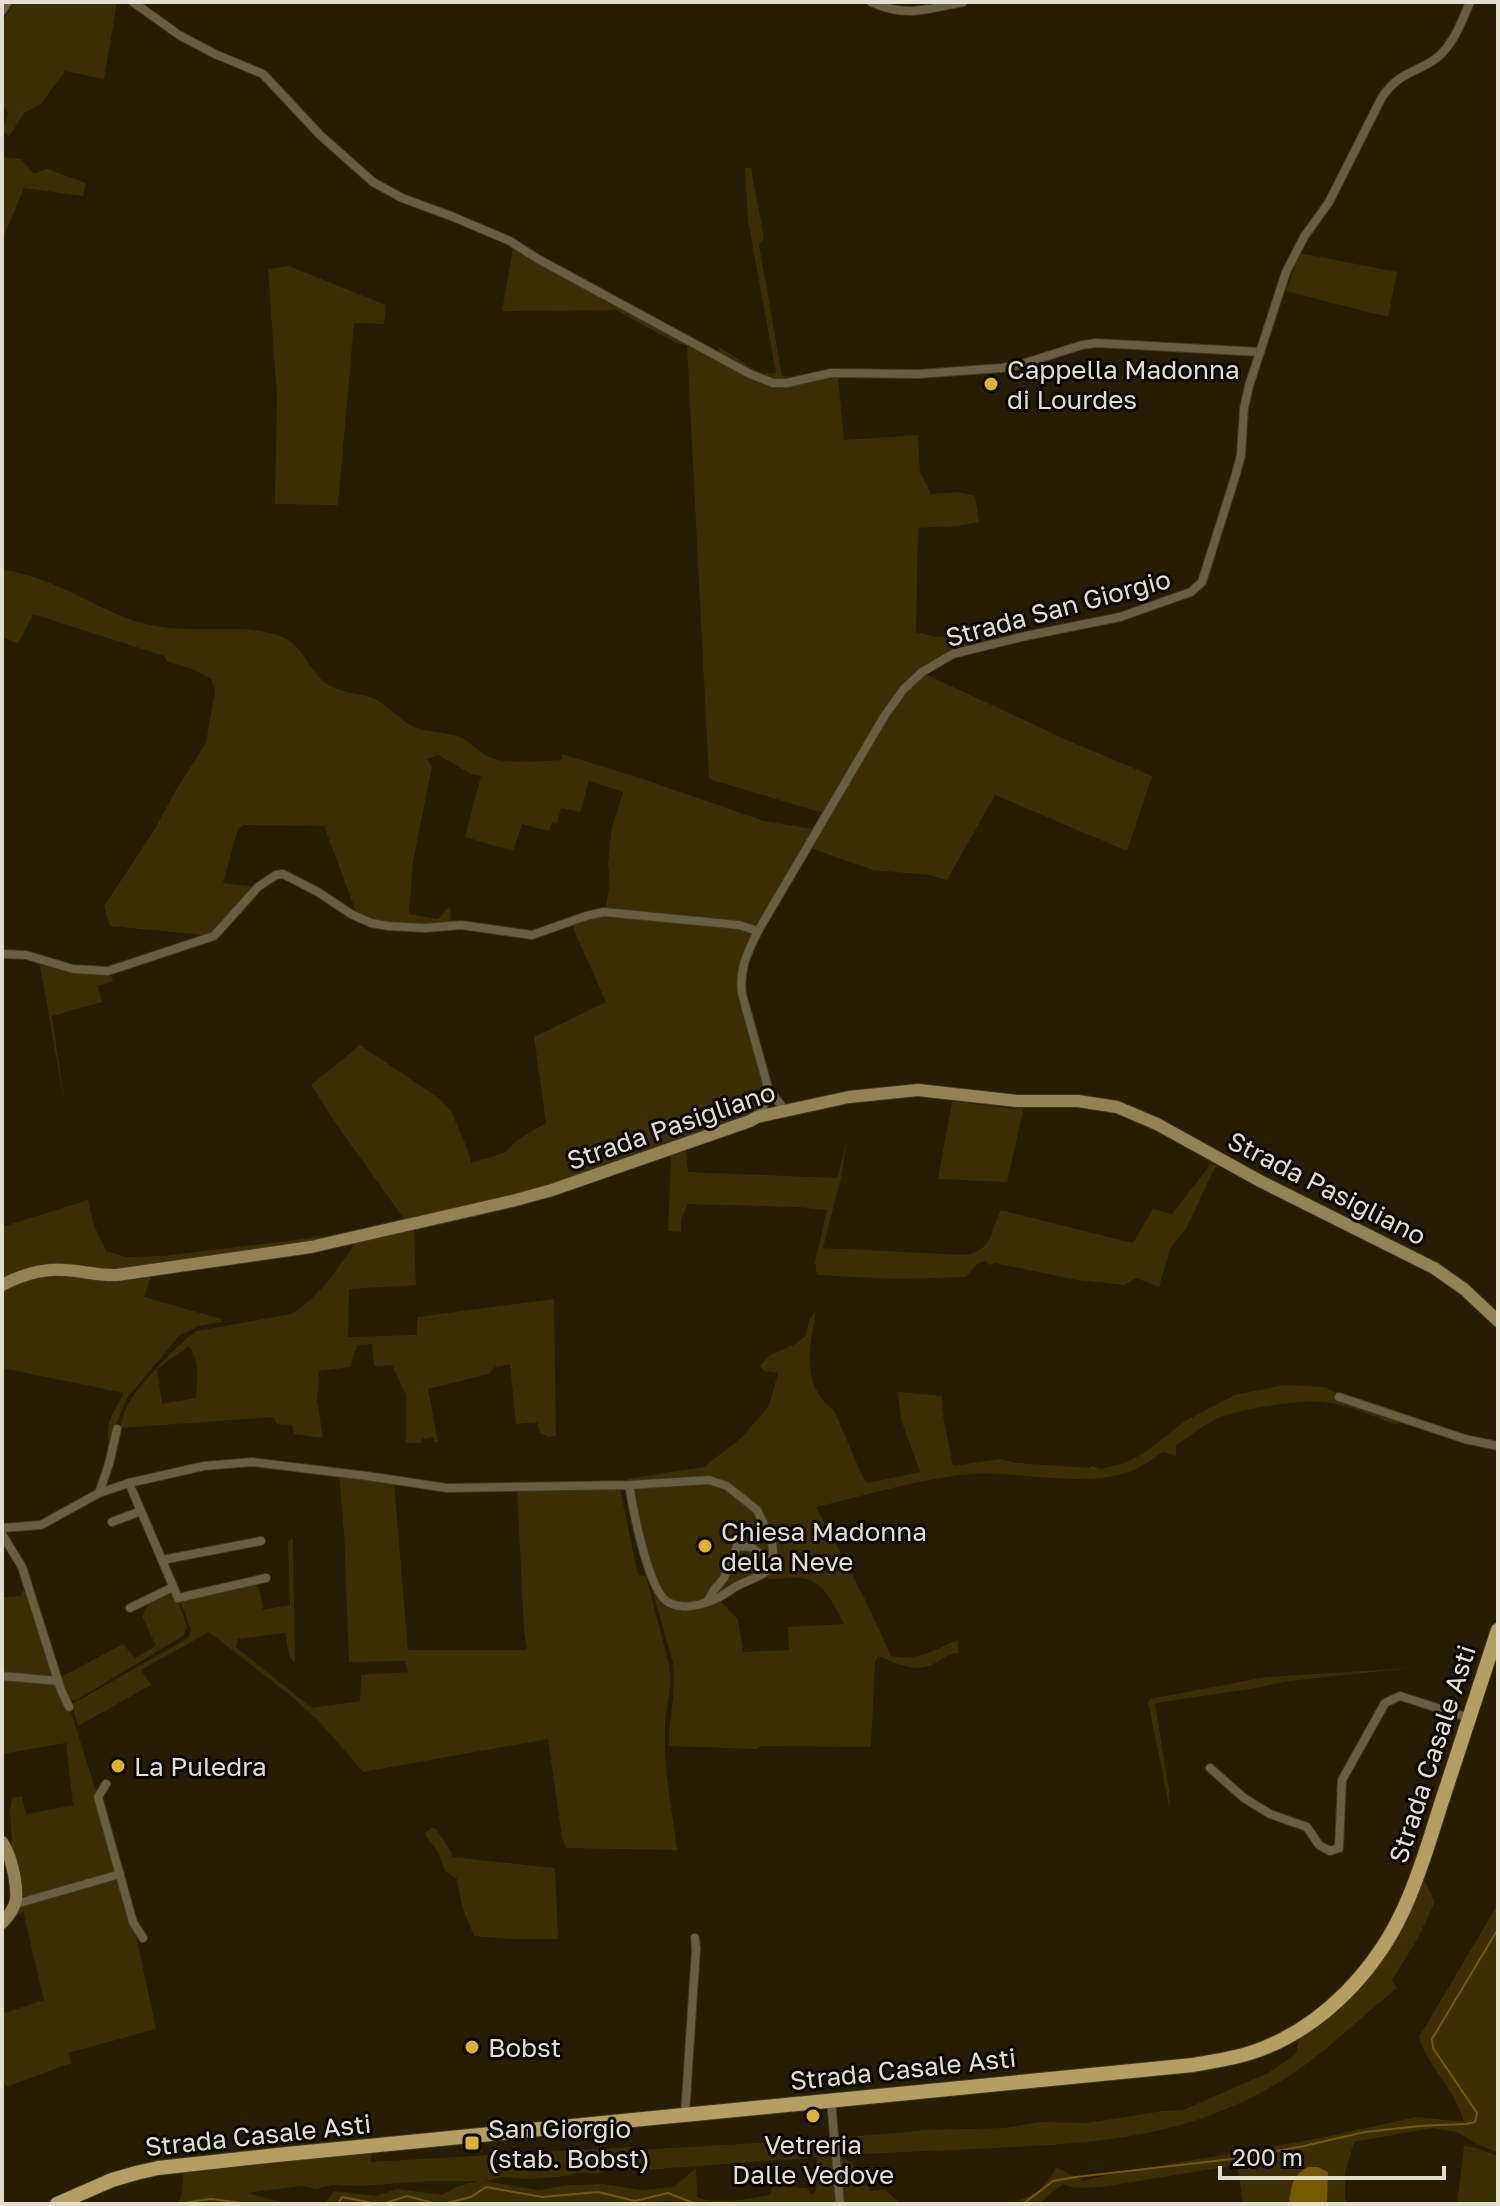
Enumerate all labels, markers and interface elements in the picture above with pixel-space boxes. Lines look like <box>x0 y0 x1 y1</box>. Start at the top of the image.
place label: Cappella Madonna di Lourdes <box>1007 354 1240 415</box>
marker: Cappella Madonna di Lourdes <box>982 375 1000 393</box>
street label: Strada San Giorgio <box>942 563 1174 653</box>
street label: Strada Pasigliano <box>563 1076 779 1176</box>
street label: Strada Pasigliano <box>1223 1125 1431 1251</box>
place label: Chiesa Madonna della Neve <box>721 1516 927 1577</box>
marker: Chiesa Madonna della Neve <box>696 1537 714 1555</box>
street label: Strada Casale Asti <box>1382 1641 1482 1867</box>
place label: La Puledra <box>134 1751 267 1782</box>
marker: La Puledra <box>109 1757 127 1775</box>
place label: Bobst <box>488 2032 561 2063</box>
marker: Bobst <box>463 2038 481 2056</box>
street label: Strada Casale Asti <box>788 2042 1018 2096</box>
marker: Vetreria Dalle Vedove <box>804 2107 822 2125</box>
street label: Strada Casale Asti <box>143 2108 373 2162</box>
place label: San Giorgio (stab. Bobst) <box>488 2113 650 2174</box>
place label: Vetreria Dalle Vedove <box>732 2129 894 2190</box>
scale bar <box>1220 2130 1444 2180</box>
marker: San Giorgio (stab. Bobst) <box>463 2134 481 2152</box>
text: 200 m <box>1232 2142 1303 2171</box>

